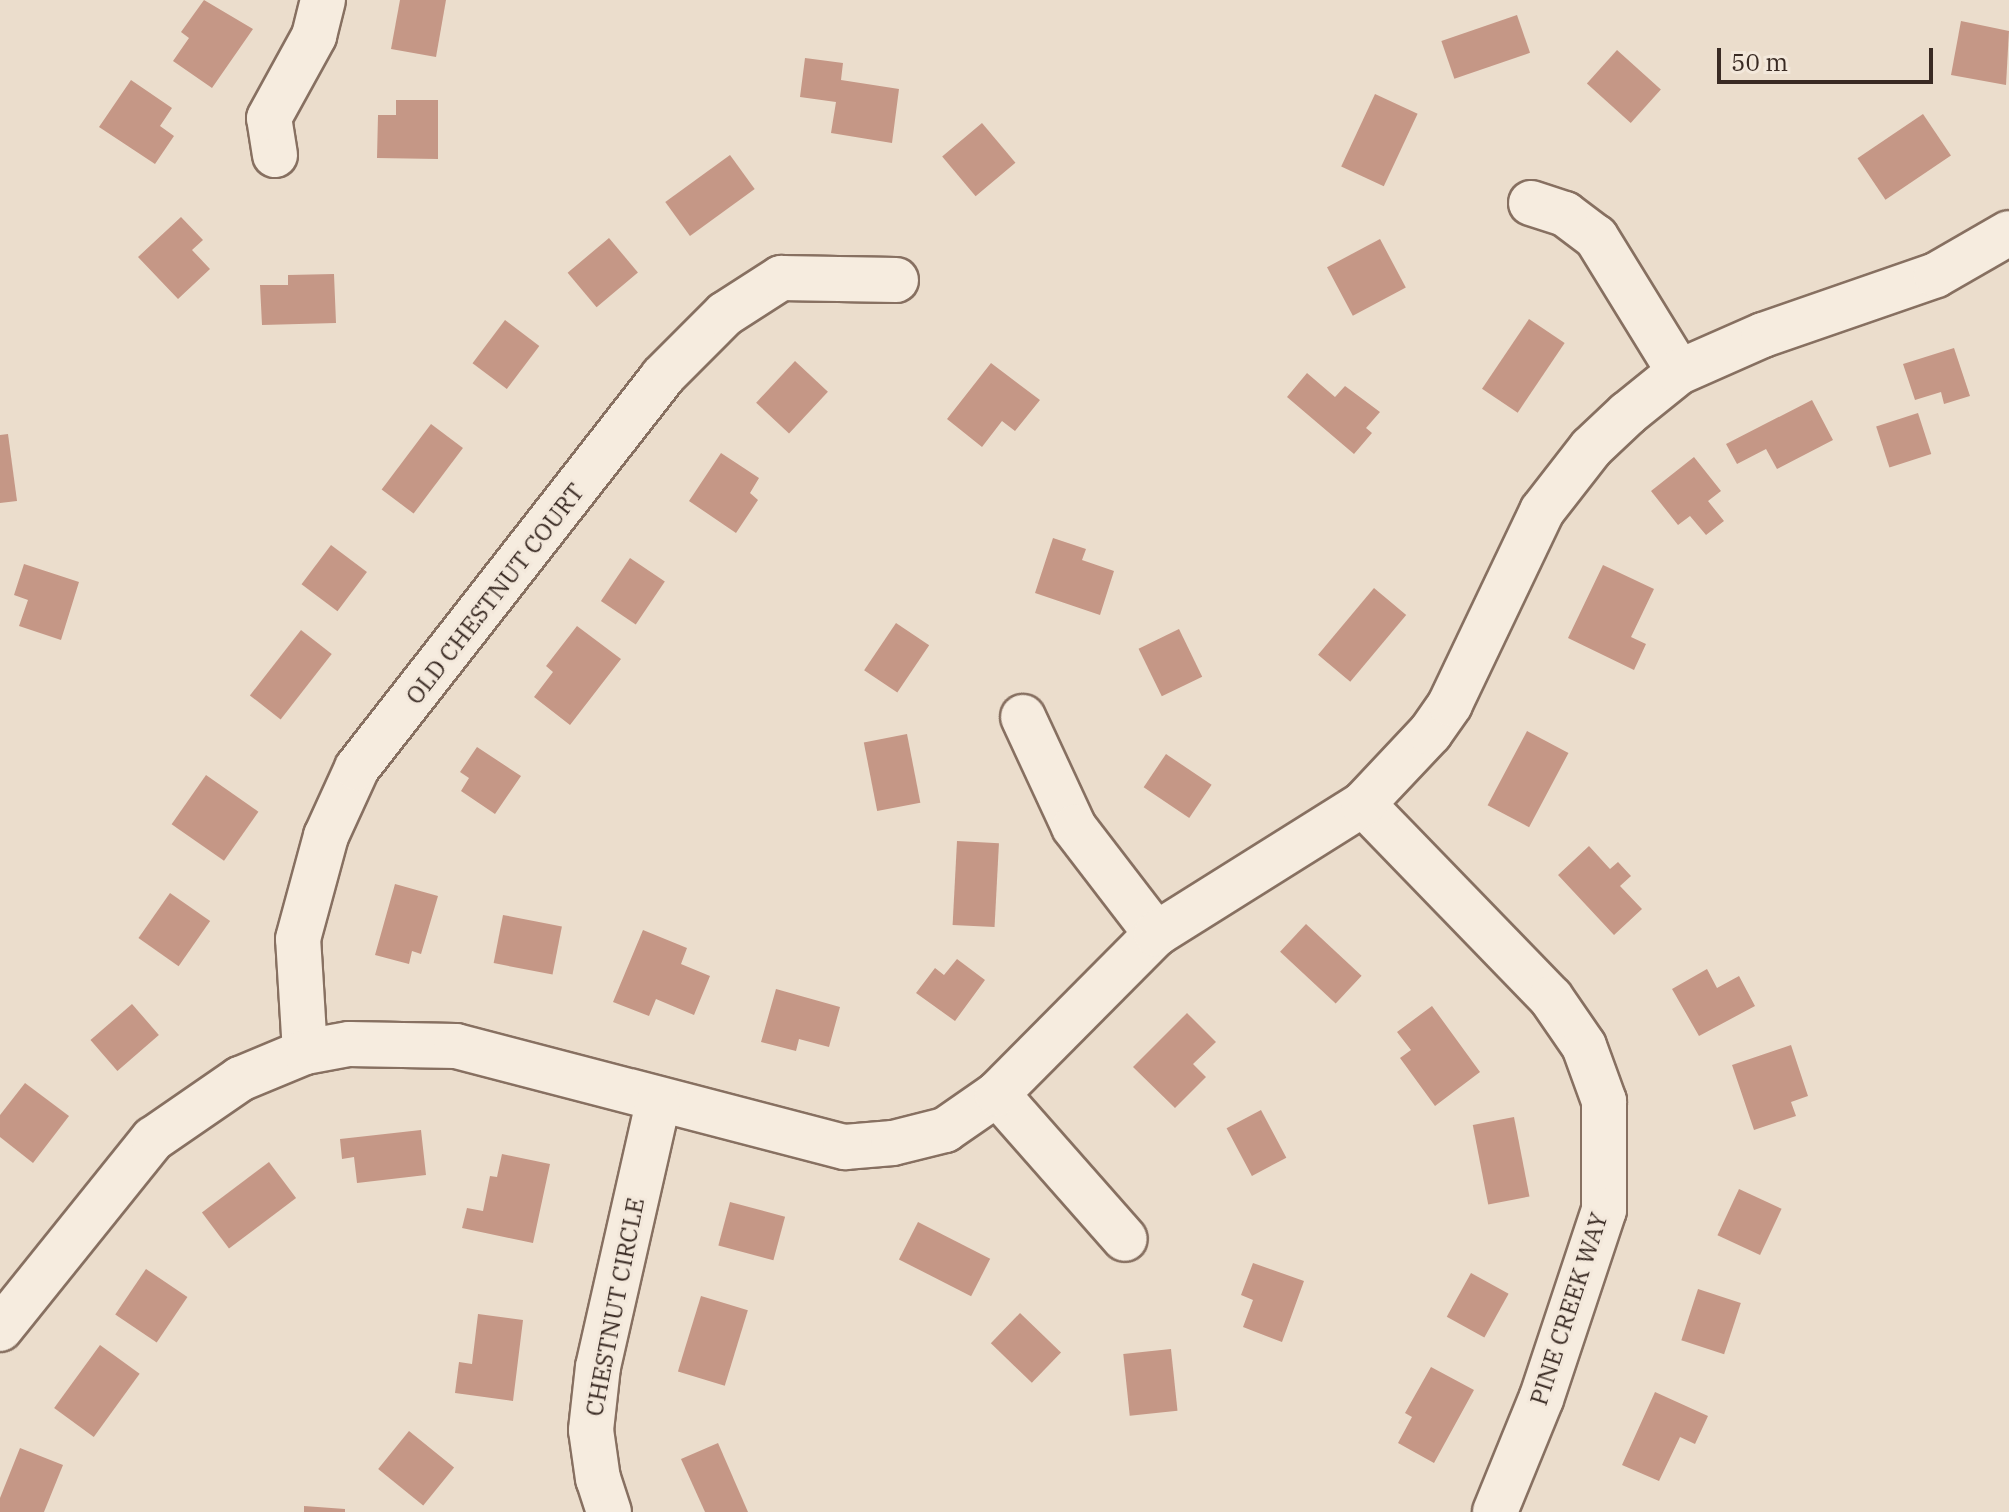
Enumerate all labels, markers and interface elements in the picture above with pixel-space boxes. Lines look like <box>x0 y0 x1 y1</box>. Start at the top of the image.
scale bar <box>1721 32 1937 82</box>
text: 50 m <box>1731 46 1788 78</box>
street label: OLD CHESTNUT COURT <box>400 478 590 710</box>
street label: CHESTNUT CIRCLE <box>580 1195 650 1419</box>
street label: PINE CREEK WAY <box>1524 1209 1614 1409</box>

